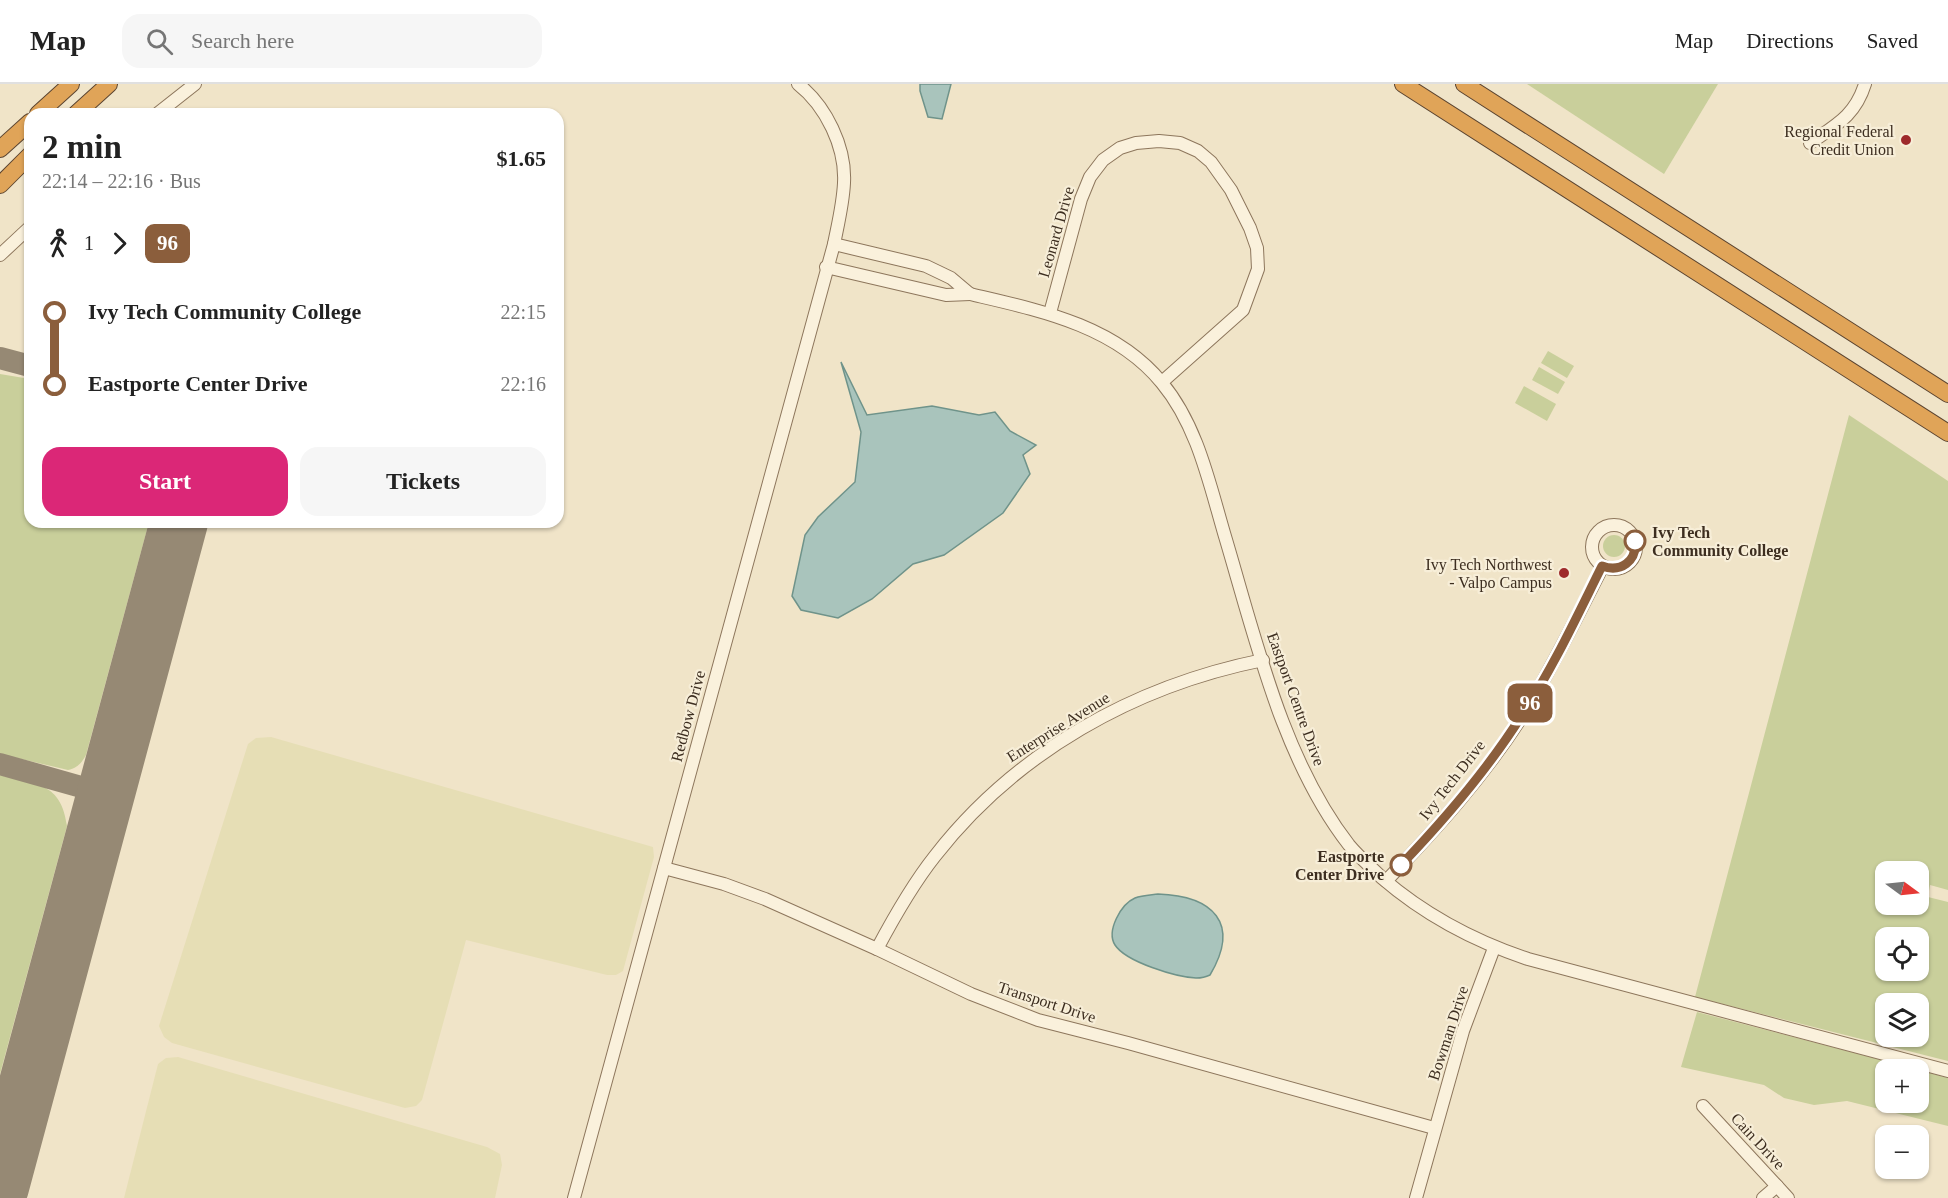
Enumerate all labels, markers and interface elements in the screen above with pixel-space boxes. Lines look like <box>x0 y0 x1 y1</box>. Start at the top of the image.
search box <box>122 14 542 68</box>
text: Map <box>30 25 86 56</box>
icon: search <box>143 25 176 58</box>
text: Search here <box>191 28 294 53</box>
text: Map <box>1675 29 1713 53</box>
text: Directions <box>1746 29 1834 53</box>
text: Saved <box>1867 29 1918 53</box>
place label: Regional Federal Credit Union <box>1784 123 1895 158</box>
text: 2 min <box>42 129 122 165</box>
marker: Regional Federal Credit Union <box>1899 133 1913 147</box>
text: $1.65 <box>497 146 546 171</box>
text: 22:14 – 22:16 · Bus <box>42 170 201 192</box>
street label: Leonard Drive <box>1035 185 1077 279</box>
icon: walk <box>42 227 75 260</box>
icon: forward <box>103 227 136 260</box>
text: 96 <box>157 231 178 255</box>
text: 1 <box>84 232 94 254</box>
text: Ivy Tech Community College <box>88 299 361 324</box>
text: 22:15 <box>500 301 546 323</box>
text: Eastporte Center Drive <box>88 371 308 396</box>
text: 22:16 <box>500 373 546 395</box>
button: Start <box>42 447 288 516</box>
button: Tickets <box>300 447 546 516</box>
place label: Ivy Tech Community College <box>1652 524 1788 560</box>
marker: Ivy Tech Community College <box>1624 530 1646 552</box>
place label: Ivy Tech Northwest - Valpo Campus <box>1425 556 1553 592</box>
marker: Ivy Tech Northwest - Valpo Campus <box>1557 566 1571 580</box>
street label: Eastport Centre Drive <box>1263 630 1328 768</box>
street label: Redbow Drive <box>668 669 708 763</box>
line badge: 96 <box>1503 684 1557 722</box>
street label: Enterprise Avenue <box>1004 689 1113 766</box>
text: 96 <box>1520 691 1541 715</box>
street label: Ivy Tech Drive <box>1416 737 1489 824</box>
place label: Eastporte Center Drive <box>1295 848 1384 883</box>
marker: Eastporte Center Drive <box>1390 854 1412 876</box>
north arrow <box>1875 861 1929 915</box>
map controls <box>1875 861 1929 1179</box>
button: locate <box>1875 927 1929 981</box>
street label: Transport Drive <box>996 978 1098 1027</box>
street label: Bowman Drive <box>1425 984 1471 1082</box>
button: layers <box>1875 993 1929 1047</box>
button: + <box>1875 1059 1929 1113</box>
street label: Cain Drive <box>1728 1109 1788 1173</box>
button: − <box>1875 1125 1929 1179</box>

